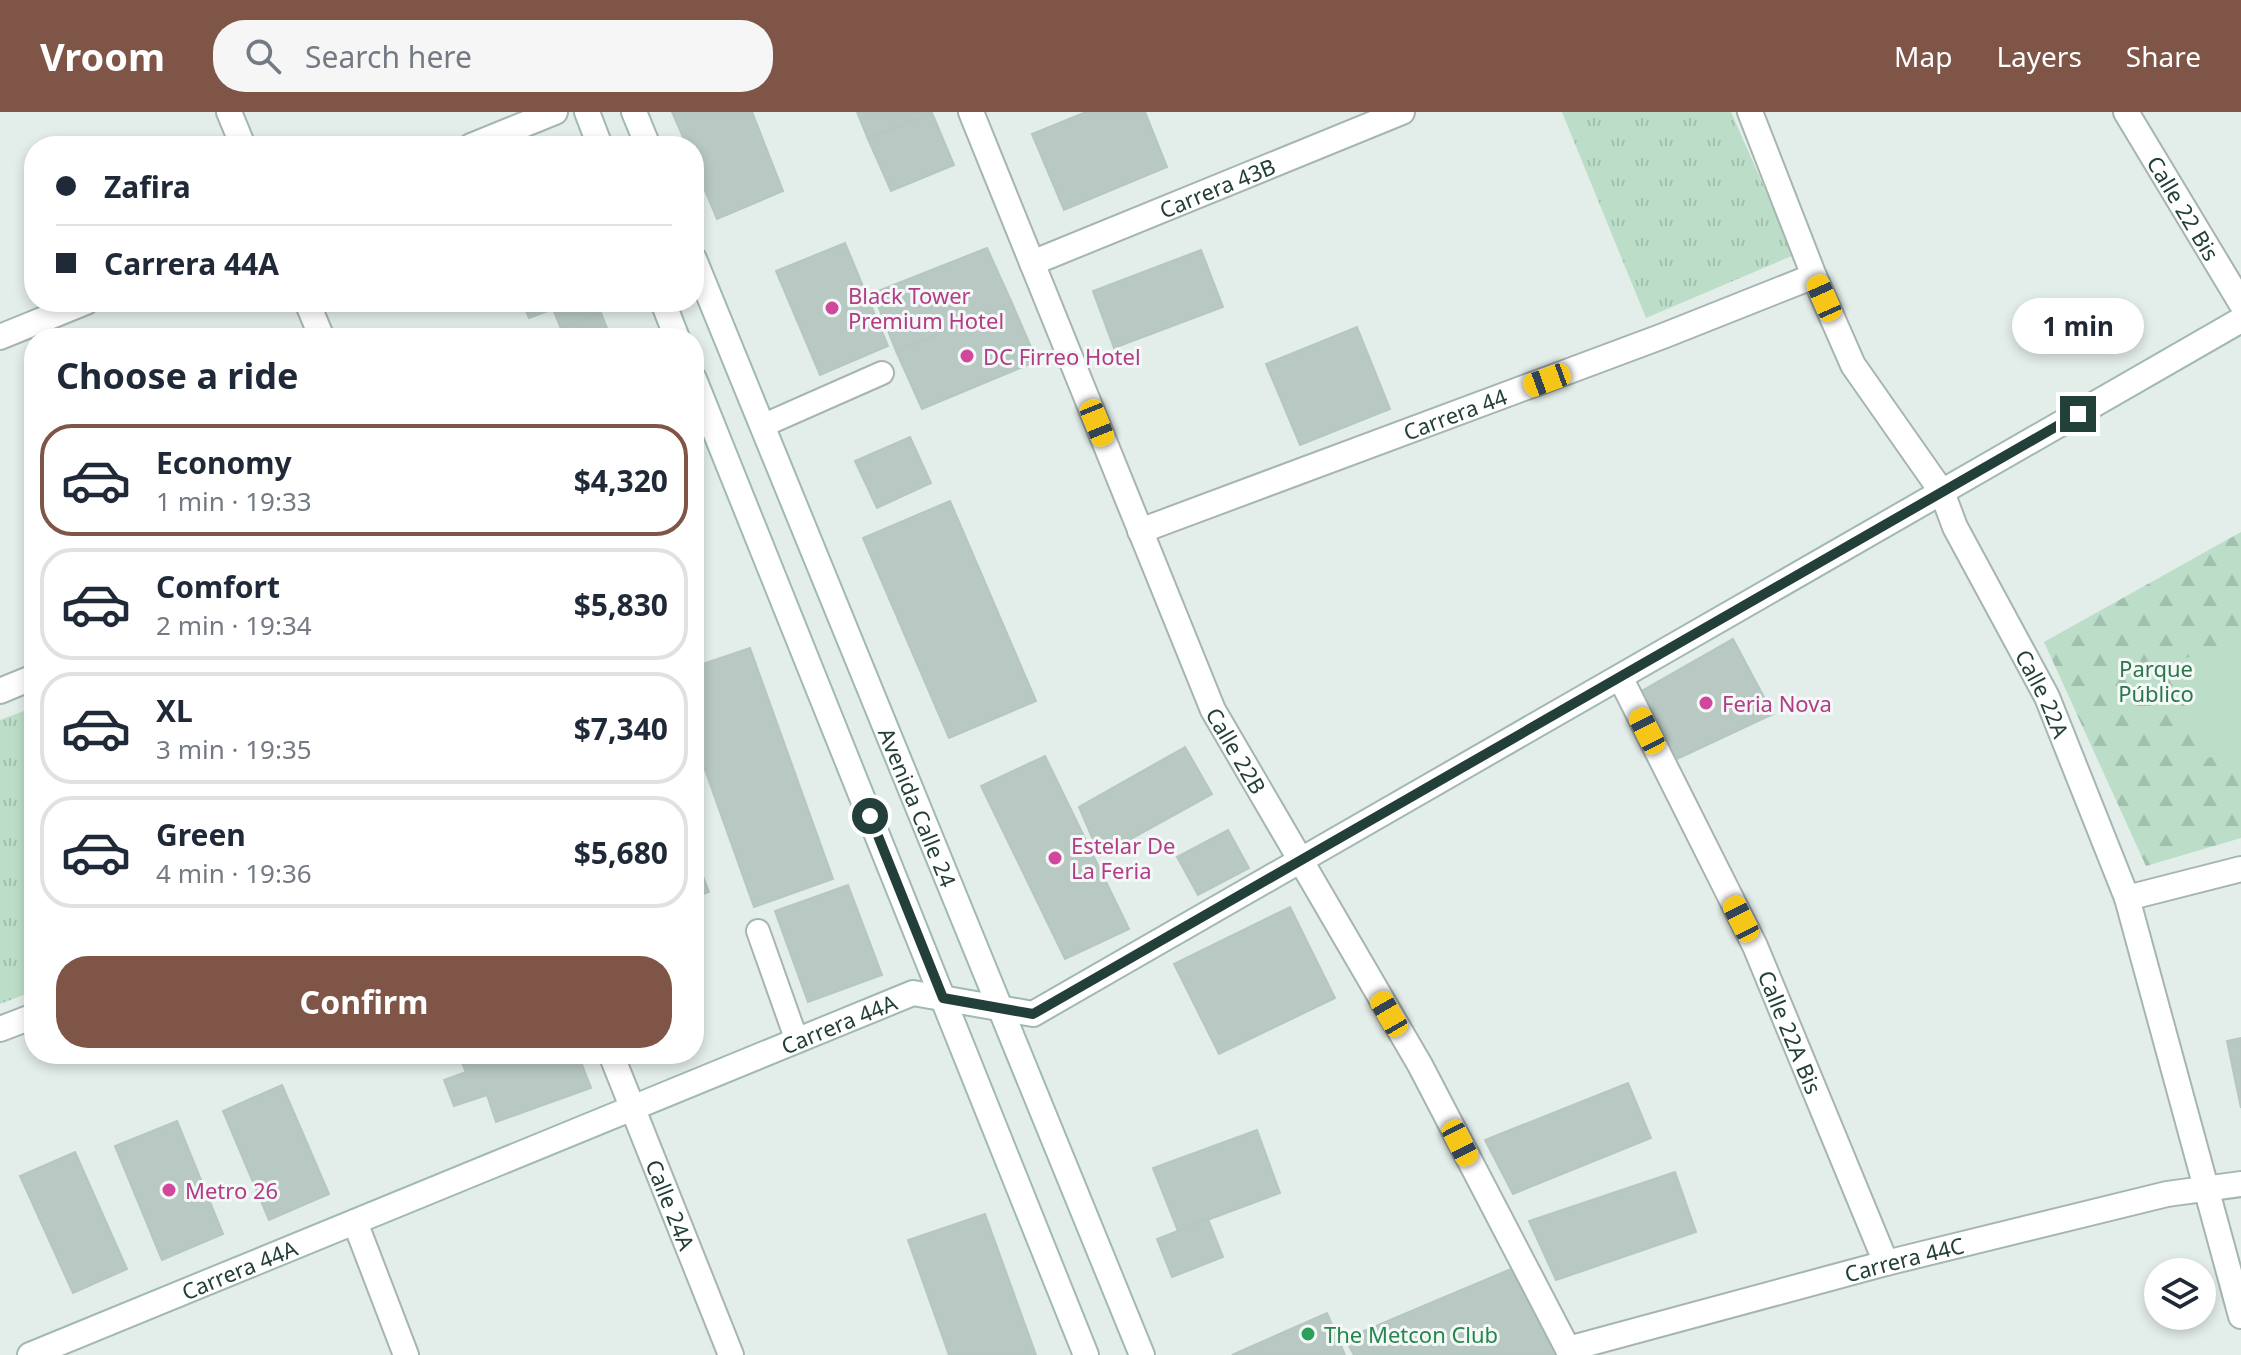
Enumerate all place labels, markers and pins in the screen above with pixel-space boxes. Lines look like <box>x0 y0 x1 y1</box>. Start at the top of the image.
place label: Black Tower Premium Hotel <box>848 280 1004 335</box>
marker: Black Tower Premium Hotel <box>823 299 841 317</box>
place label: DC Firreo Hotel <box>983 341 1141 371</box>
marker: DC Firreo Hotel <box>958 347 976 365</box>
place label: Feria Nova <box>1722 688 1832 718</box>
marker: Feria Nova <box>1697 694 1715 712</box>
place label: Estelar De La Feria <box>1071 830 1175 885</box>
marker: Estelar De La Feria <box>1046 849 1064 867</box>
place label: Metro 26 <box>185 1175 278 1205</box>
marker: Metro 26 <box>160 1181 178 1199</box>
place label: The Metcon Club <box>1324 1319 1498 1349</box>
marker: The Metcon Club <box>1299 1325 1317 1343</box>

